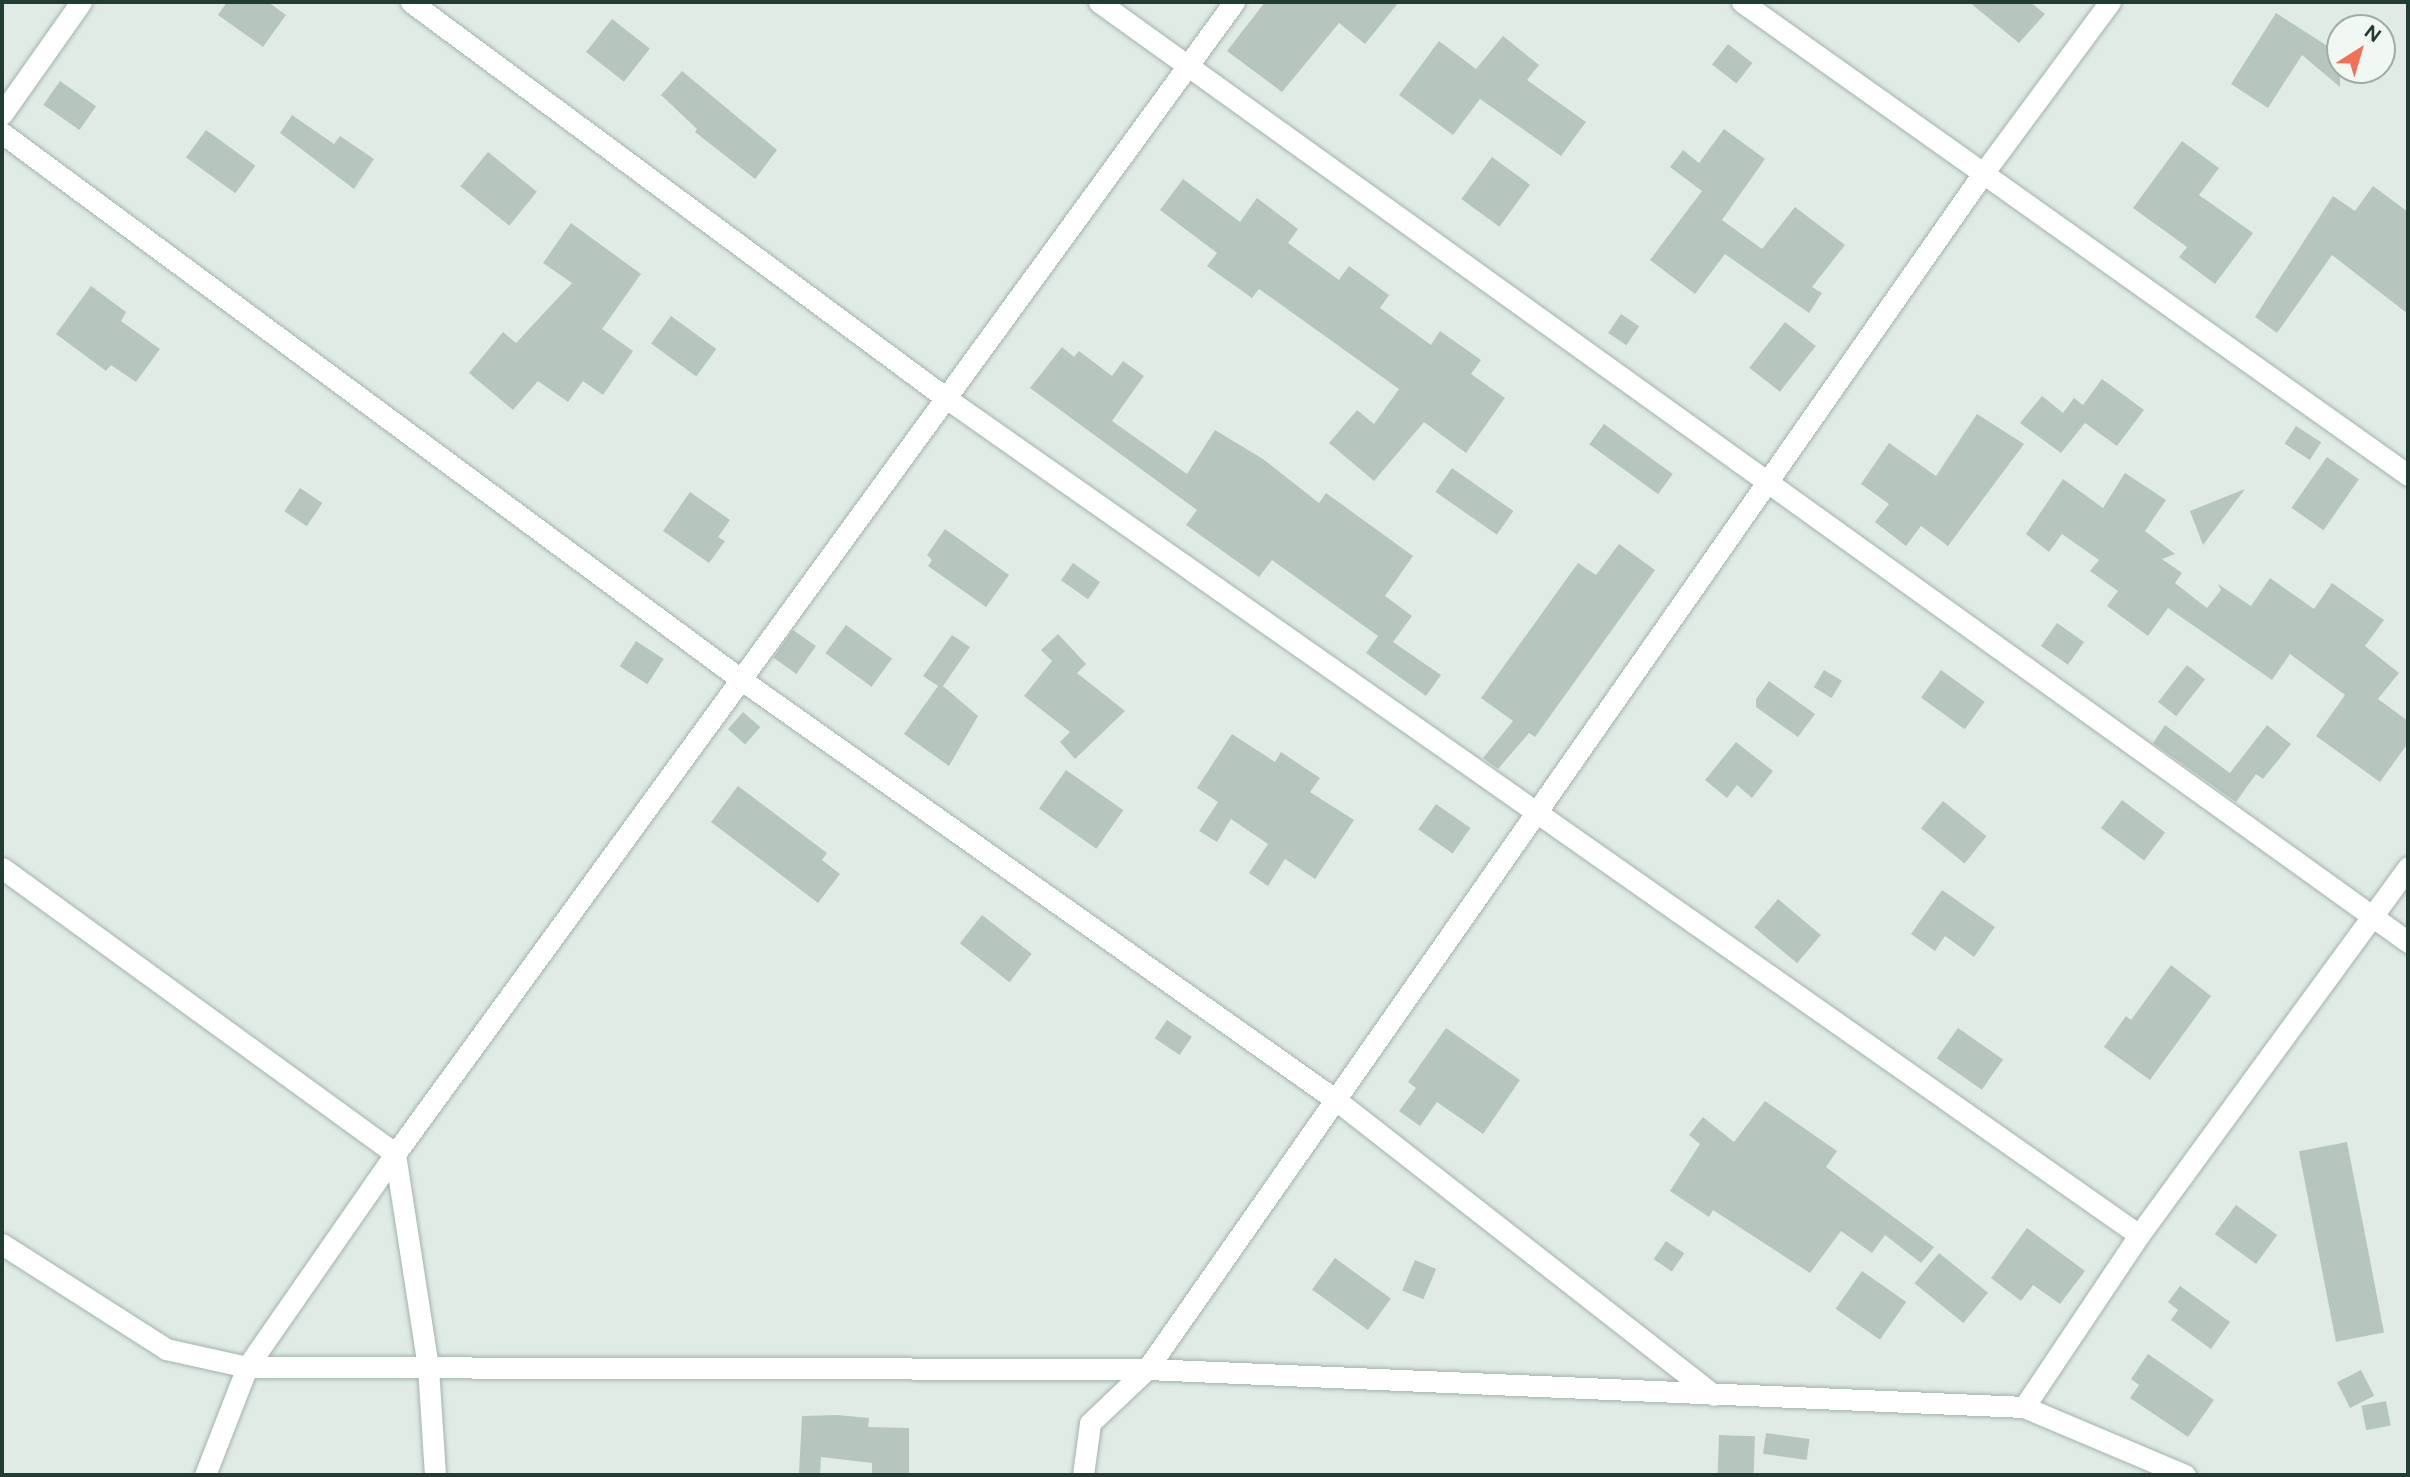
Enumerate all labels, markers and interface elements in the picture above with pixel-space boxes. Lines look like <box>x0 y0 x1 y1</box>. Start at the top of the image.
north arrow <box>2326 14 2396 84</box>
text: N <box>2360 20 2386 47</box>

